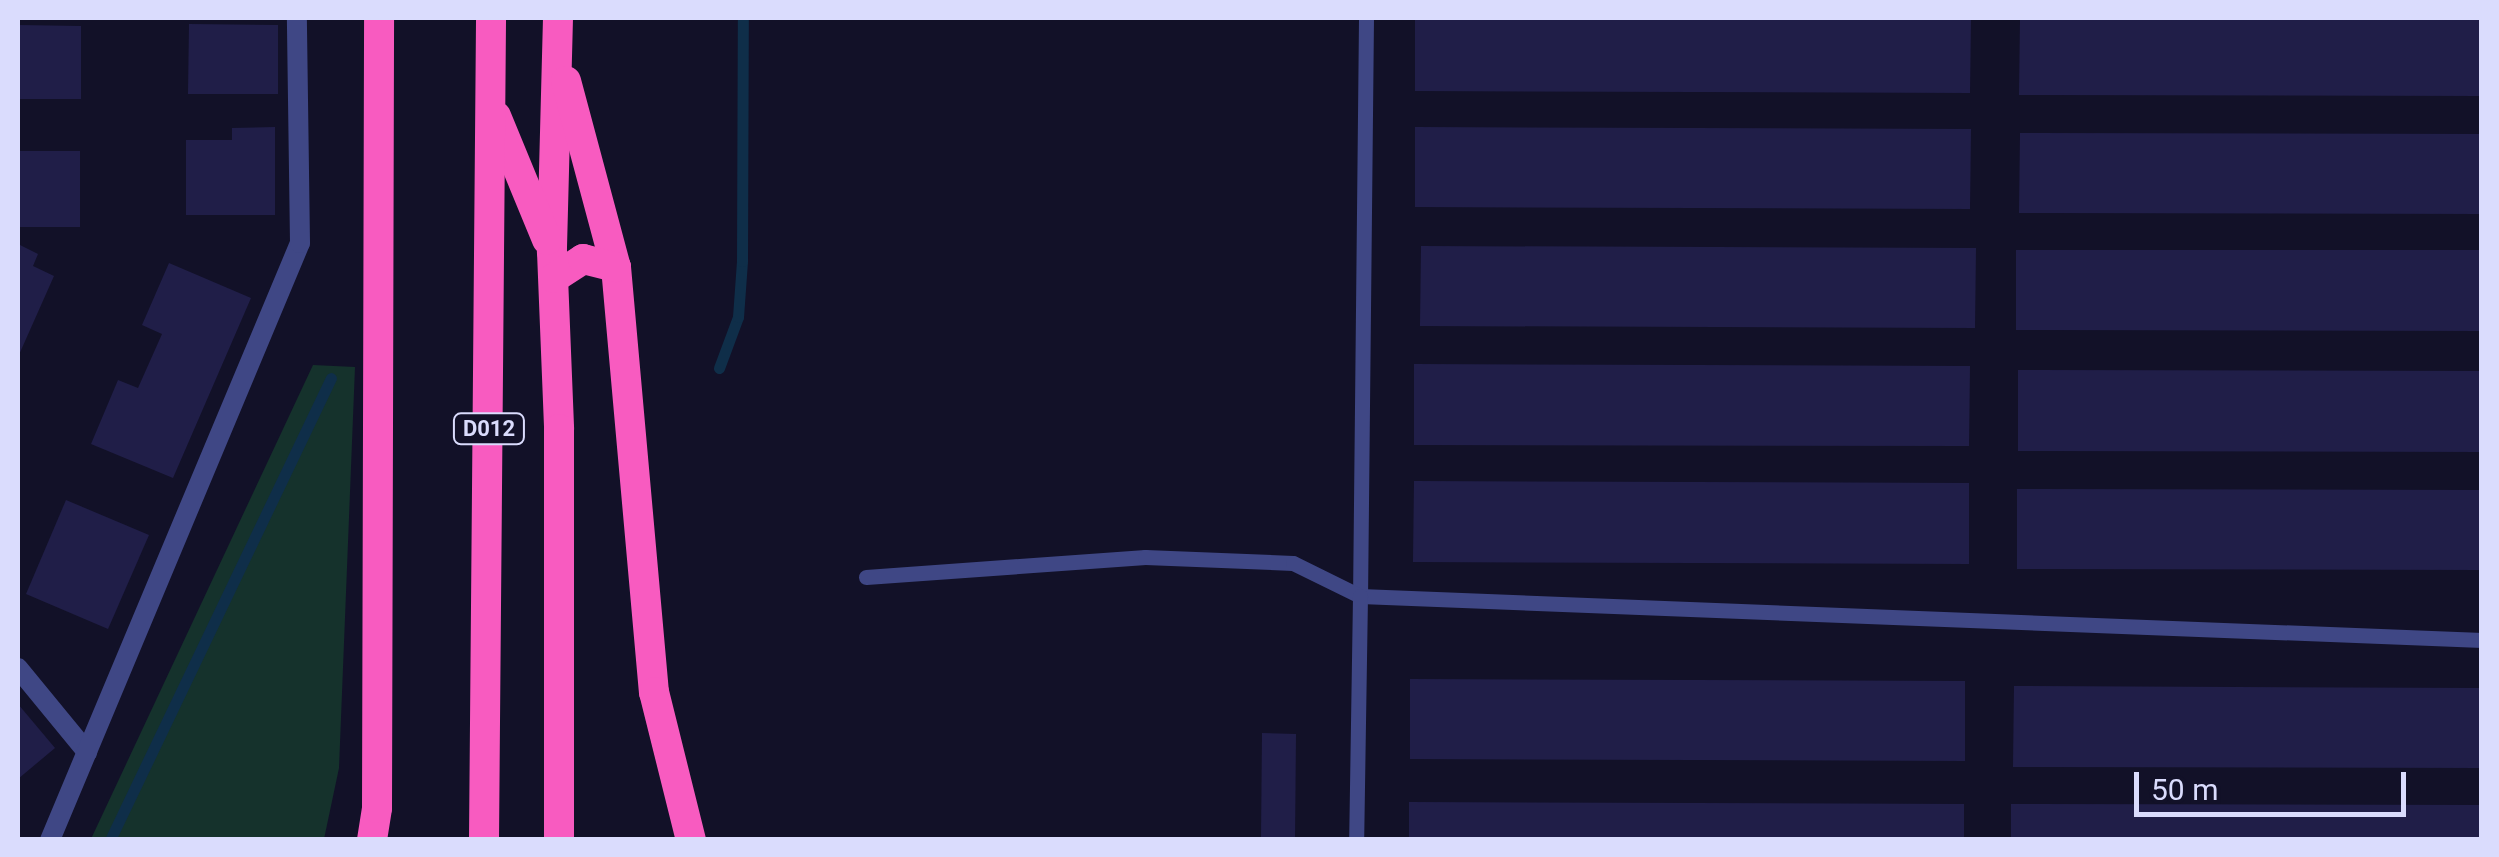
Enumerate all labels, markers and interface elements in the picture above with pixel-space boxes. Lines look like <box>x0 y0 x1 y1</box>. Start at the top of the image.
road number: D012 <box>452 412 526 446</box>
scale bar <box>2139 752 2412 814</box>
text: 50 m <box>2151 772 2218 807</box>

